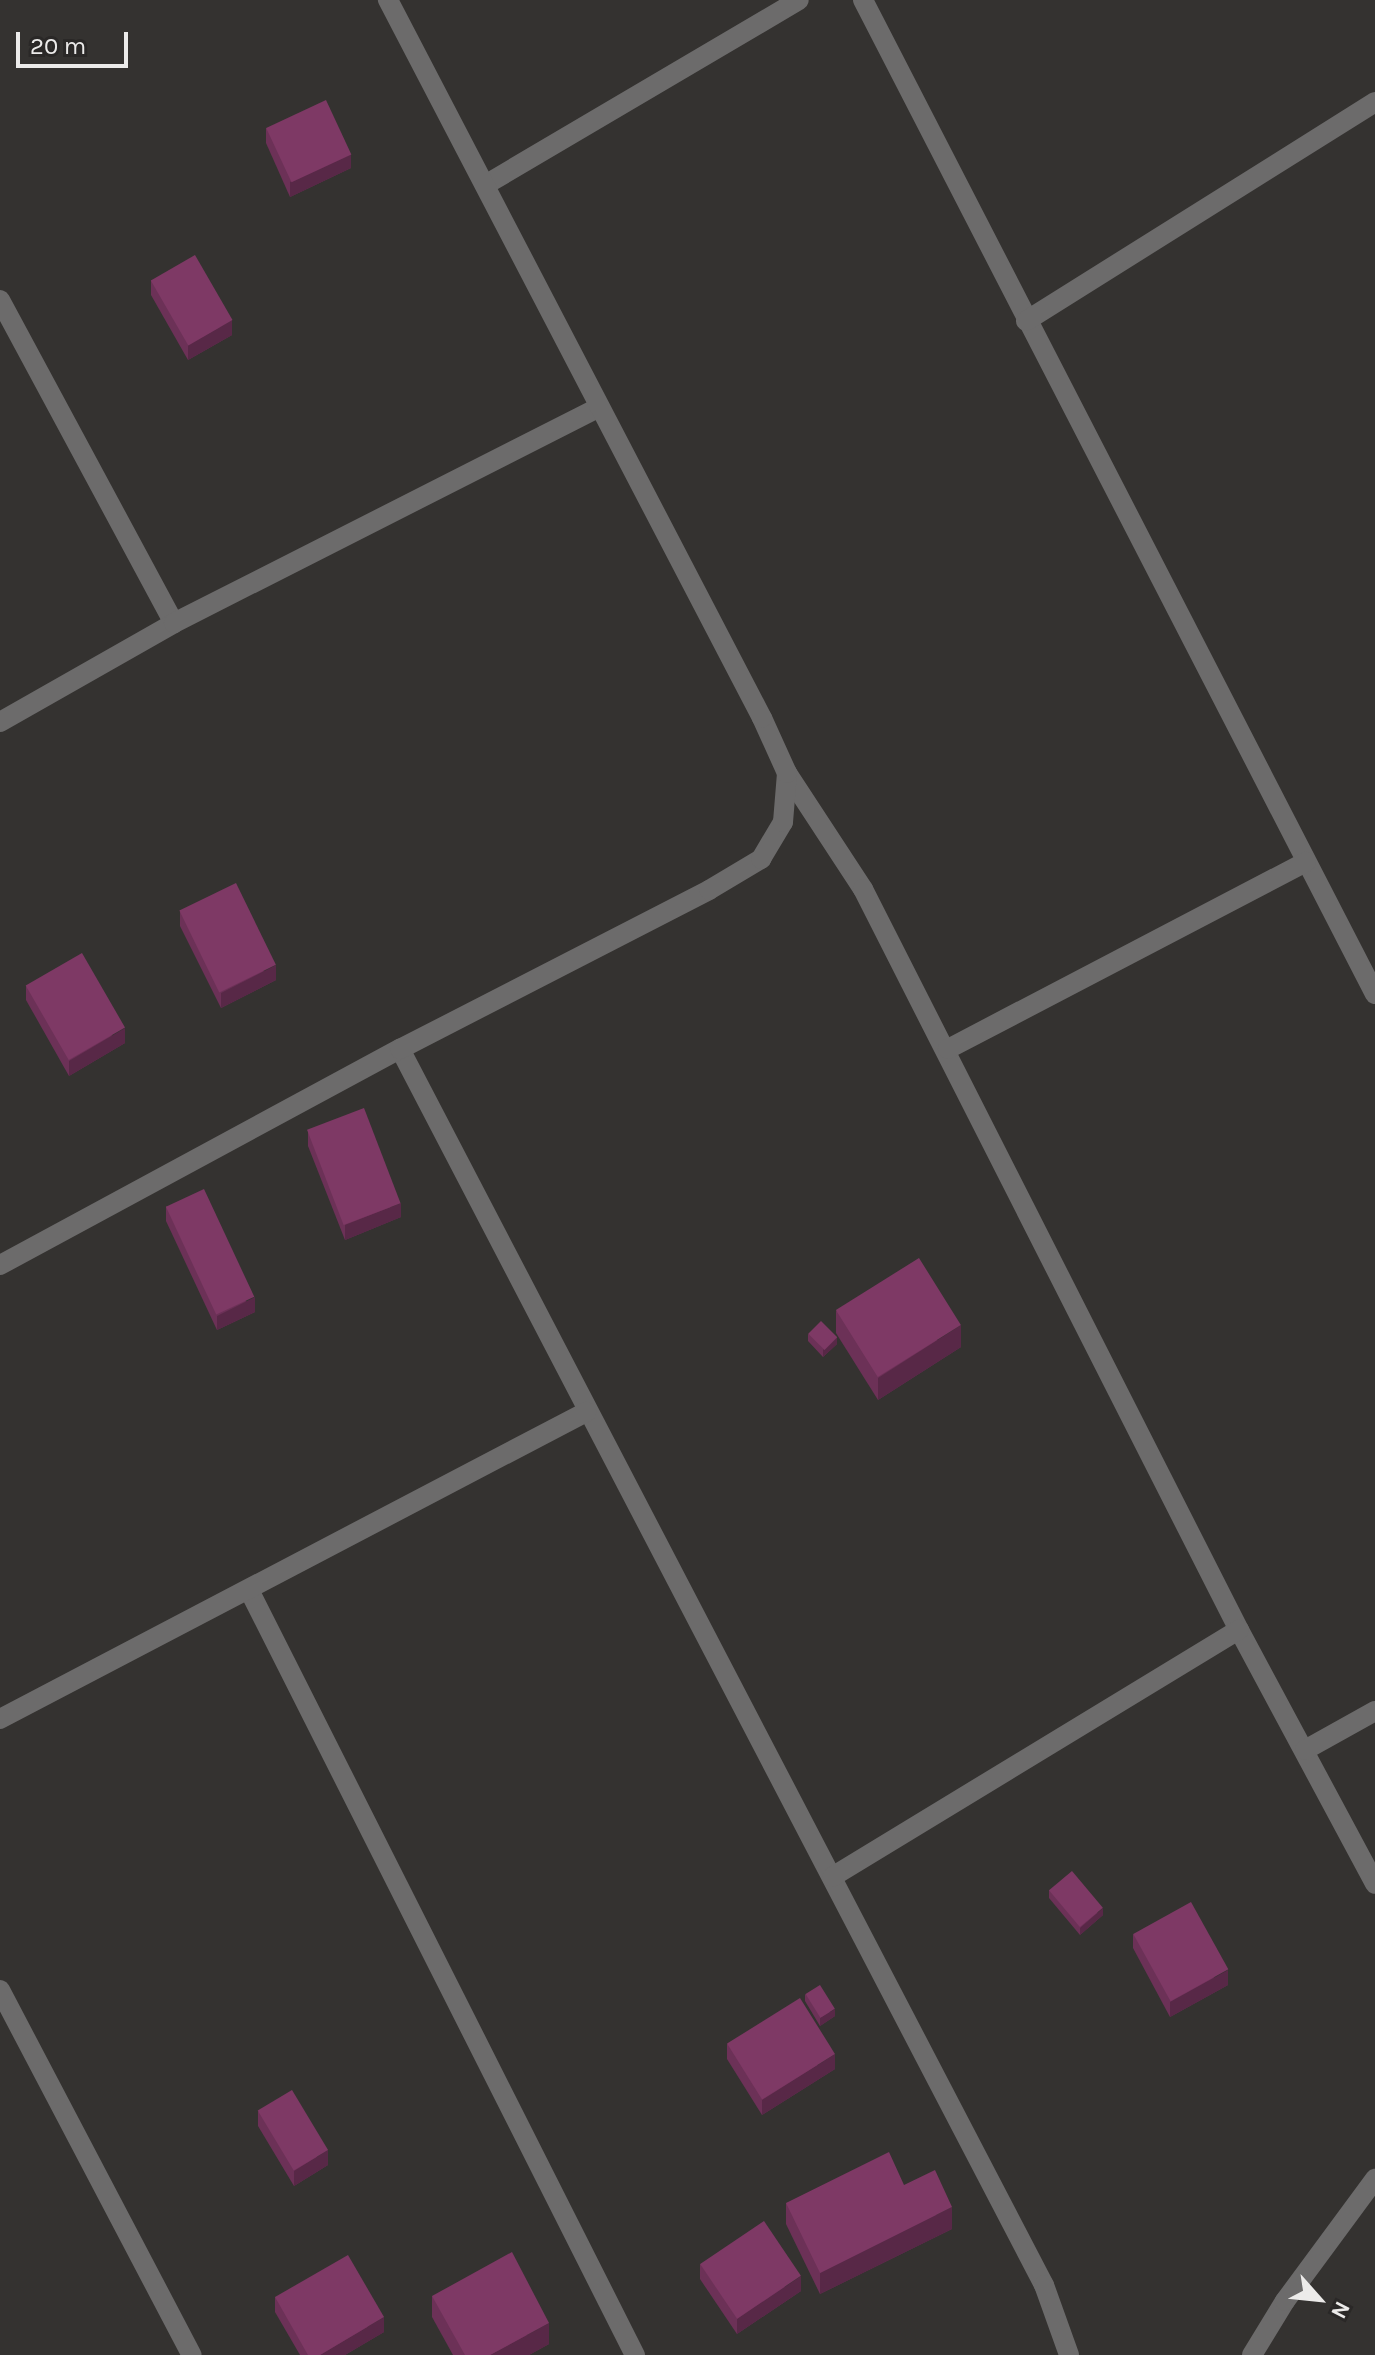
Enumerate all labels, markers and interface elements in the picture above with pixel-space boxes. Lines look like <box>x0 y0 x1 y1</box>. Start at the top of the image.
scale bar <box>20 16 132 66</box>
text: 20 m <box>30 32 86 60</box>
north arrow <box>1279 2259 1359 2339</box>
text: N <box>1325 2297 1356 2323</box>

